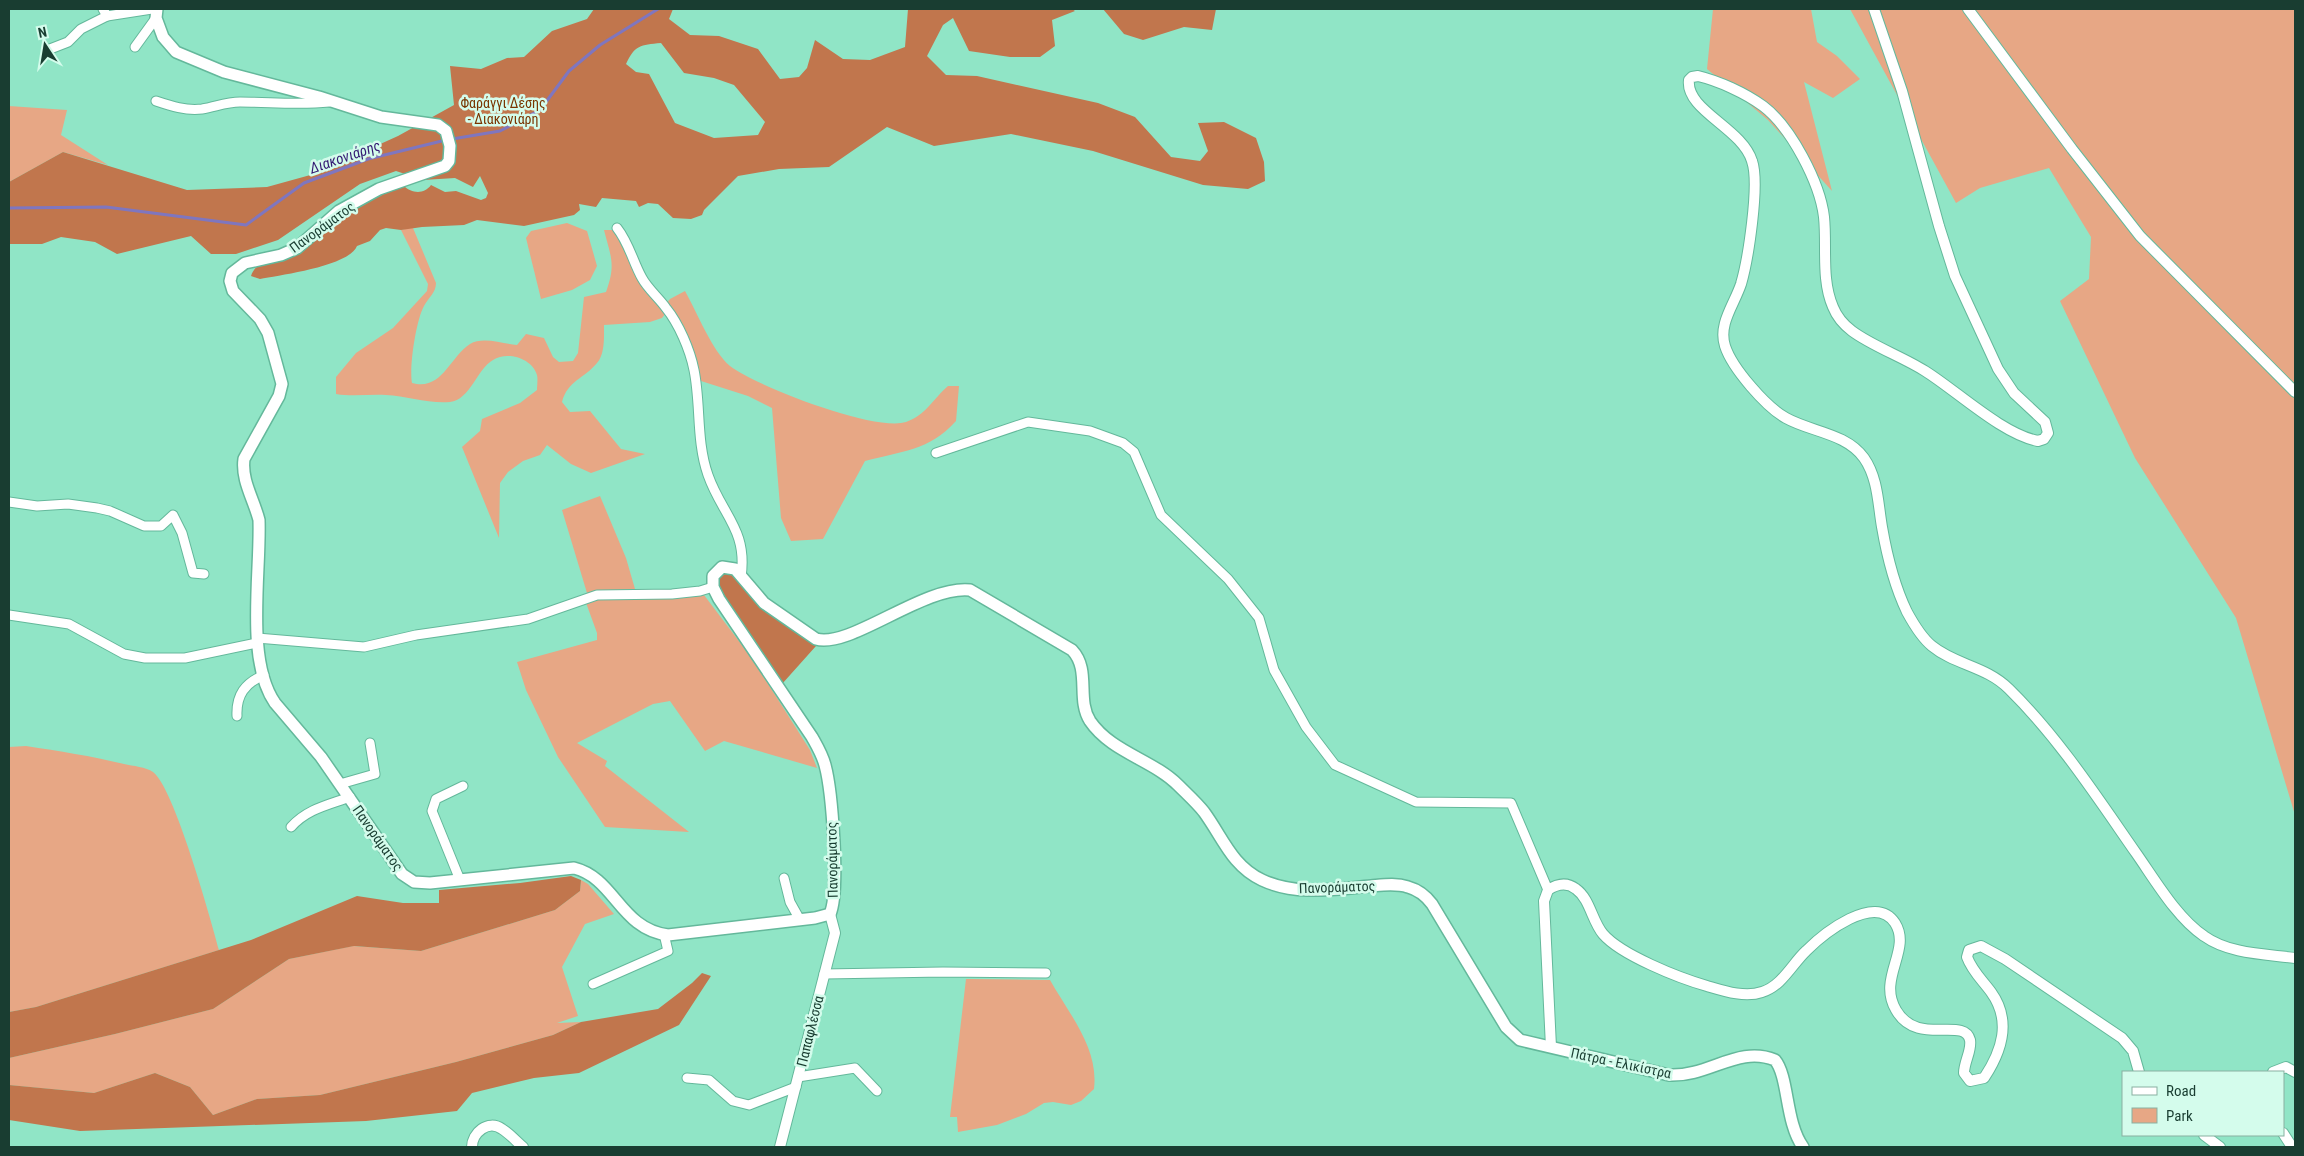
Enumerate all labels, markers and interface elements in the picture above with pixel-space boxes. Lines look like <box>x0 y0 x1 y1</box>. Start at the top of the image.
north arrow <box>20 20 70 70</box>
text: N <box>36 24 48 41</box>
park label: Φαράγγι Δέσης - Διακονιάρη <box>460 95 546 127</box>
water label: Διακονιάρης <box>306 136 383 178</box>
street label: Πανοράματος <box>286 198 358 256</box>
street label: Πανοράματος <box>350 802 406 874</box>
street label: Πανοράματος <box>823 822 841 898</box>
street label: Πανοράματος <box>1299 878 1375 896</box>
street label: Παπαφλέσσα <box>793 994 828 1068</box>
street label: Πάτρα - Ελικίστρα <box>1569 1045 1673 1081</box>
legend <box>2122 1071 2284 1136</box>
text: Road <box>2166 1082 2196 1100</box>
text: Park <box>2166 1107 2193 1125</box>

